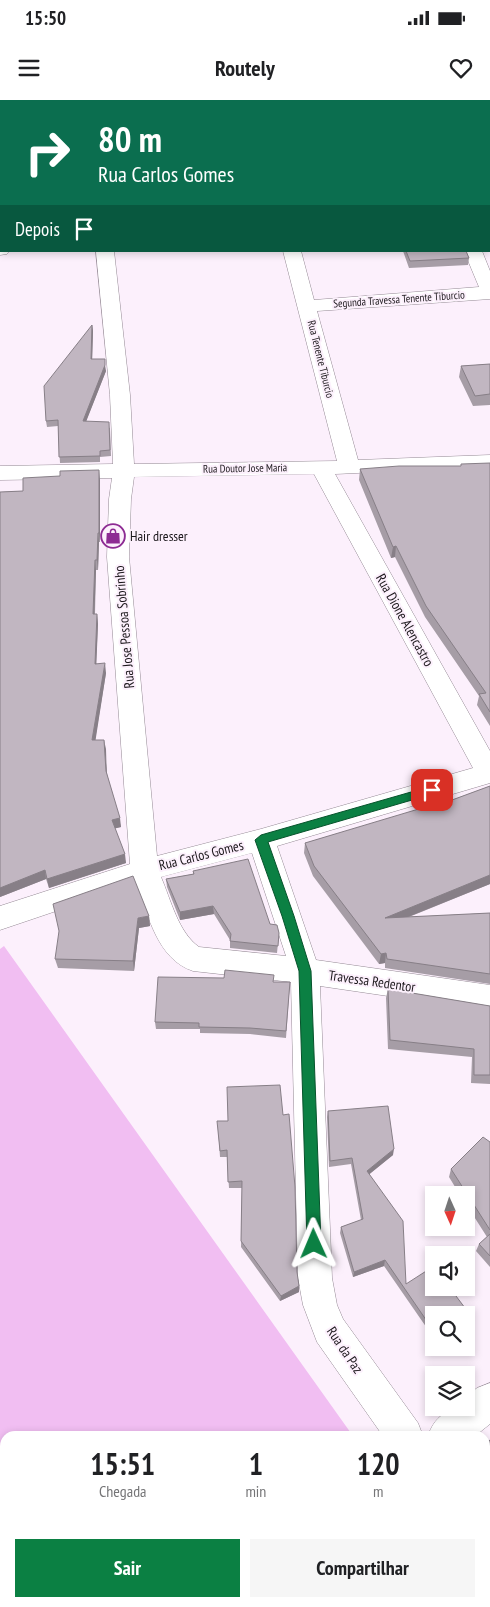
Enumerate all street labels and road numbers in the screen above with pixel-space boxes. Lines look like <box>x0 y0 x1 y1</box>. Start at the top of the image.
street label: Segunda Travessa Tenente Tiburcio <box>333 287 465 311</box>
street label: Rua Tenente Tiburcio <box>305 319 337 399</box>
street label: Rua Doutor Jose Maria <box>203 460 287 476</box>
street label: Rua Jose Pessoa Sobrinho <box>110 565 138 689</box>
street label: Rua Dione Alencastro <box>372 571 438 669</box>
street label: Rua Carlos Gomes <box>157 836 245 874</box>
street label: Travessa Redentor <box>328 966 417 996</box>
street label: Rua da Paz <box>323 1323 367 1377</box>

